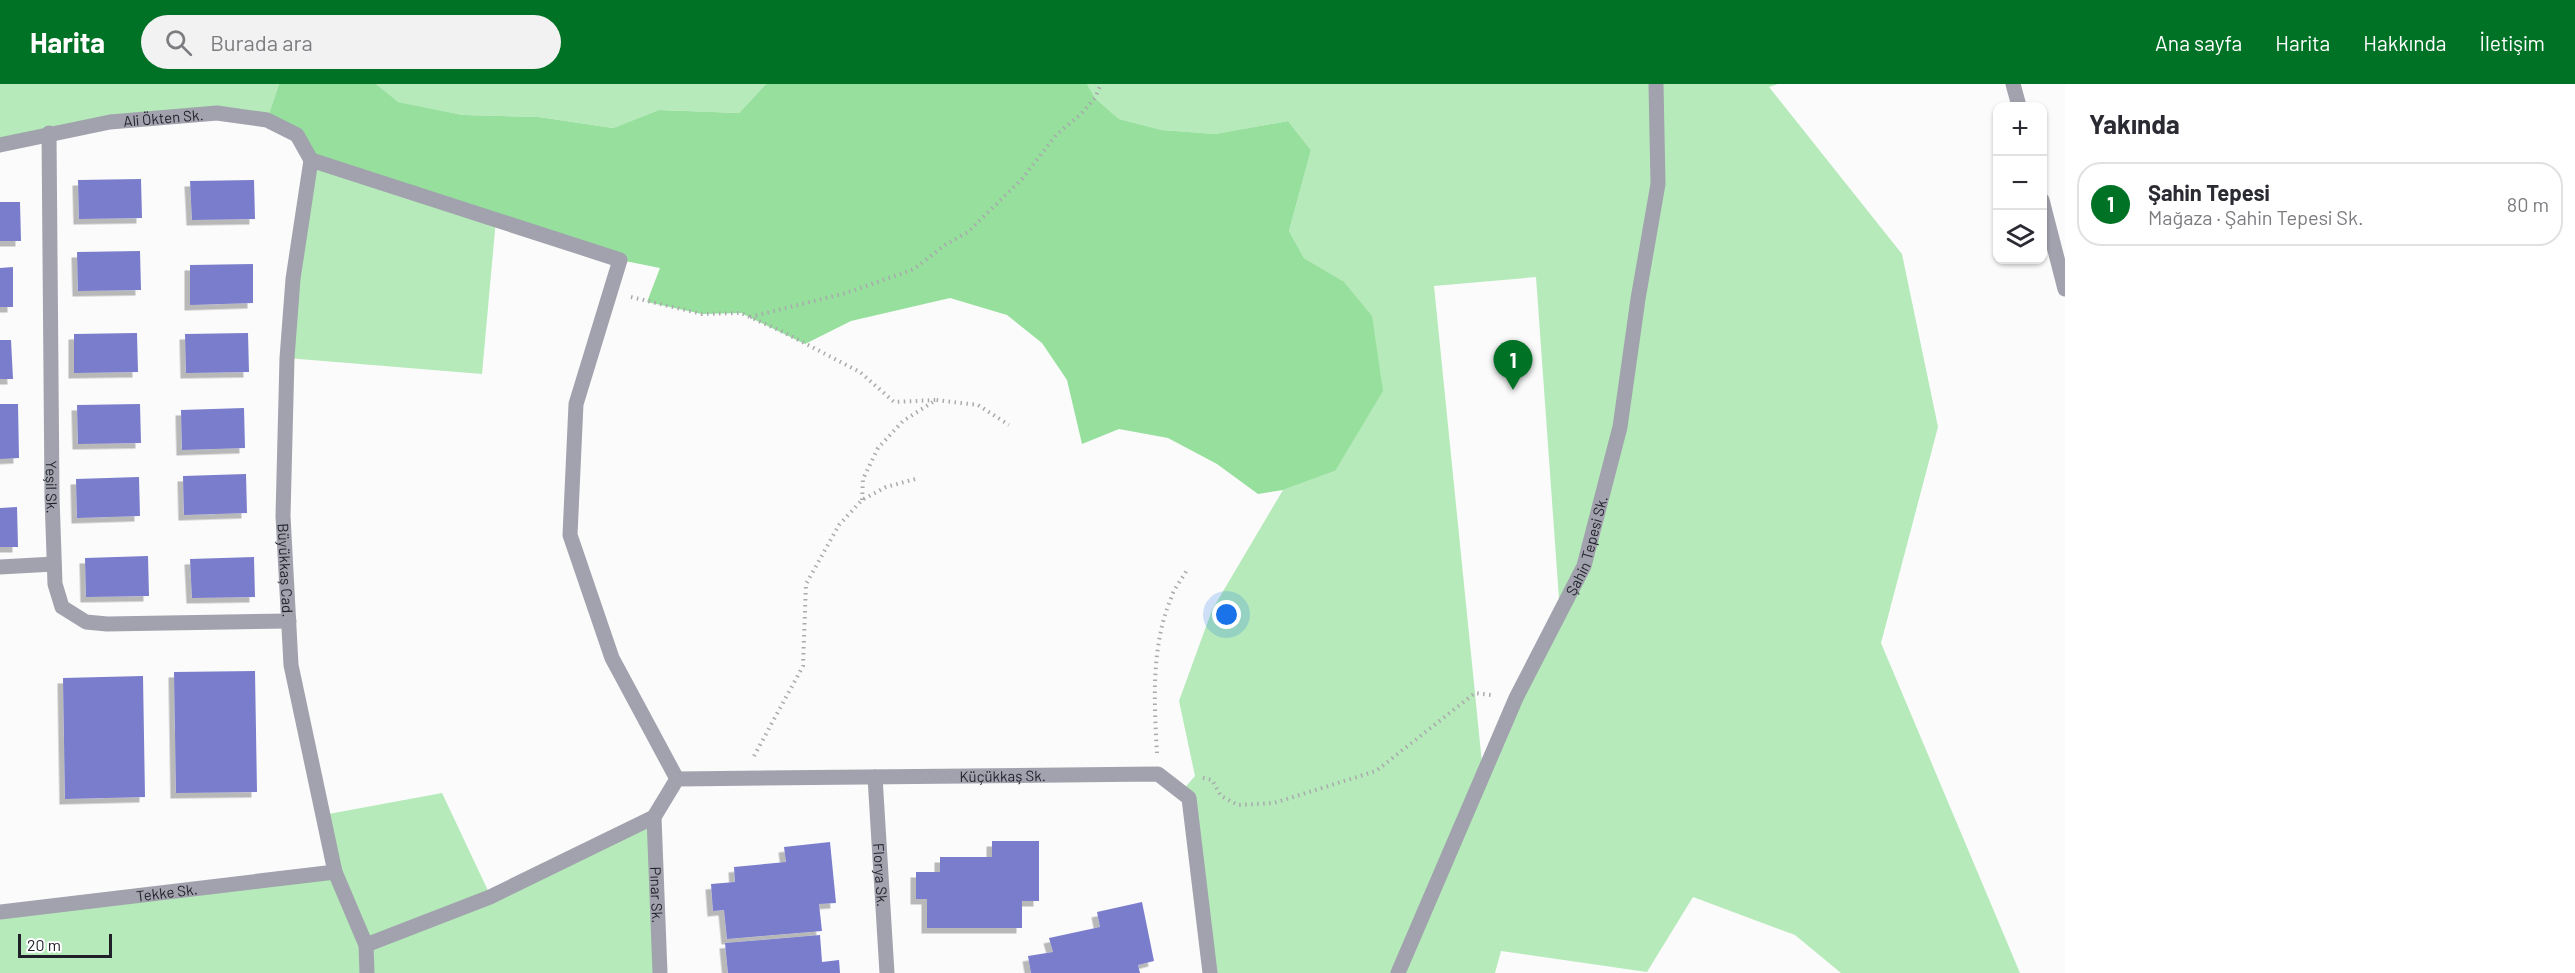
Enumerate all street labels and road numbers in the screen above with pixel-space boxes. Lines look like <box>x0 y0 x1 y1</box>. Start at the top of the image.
street label: Ali Ökten Sk. <box>123 105 204 130</box>
street label: Yeşil Sk. <box>43 461 62 514</box>
street label: Şahin Tepesi Sk. <box>1561 494 1611 598</box>
street label: Büyükkaş Cad. <box>274 523 297 618</box>
street label: Küçükkaş Sk. <box>959 766 1046 785</box>
street label: Florya Sk. <box>870 842 892 907</box>
street label: Pınar Sk. <box>647 866 667 924</box>
street label: Tekke Sk. <box>135 879 199 905</box>

